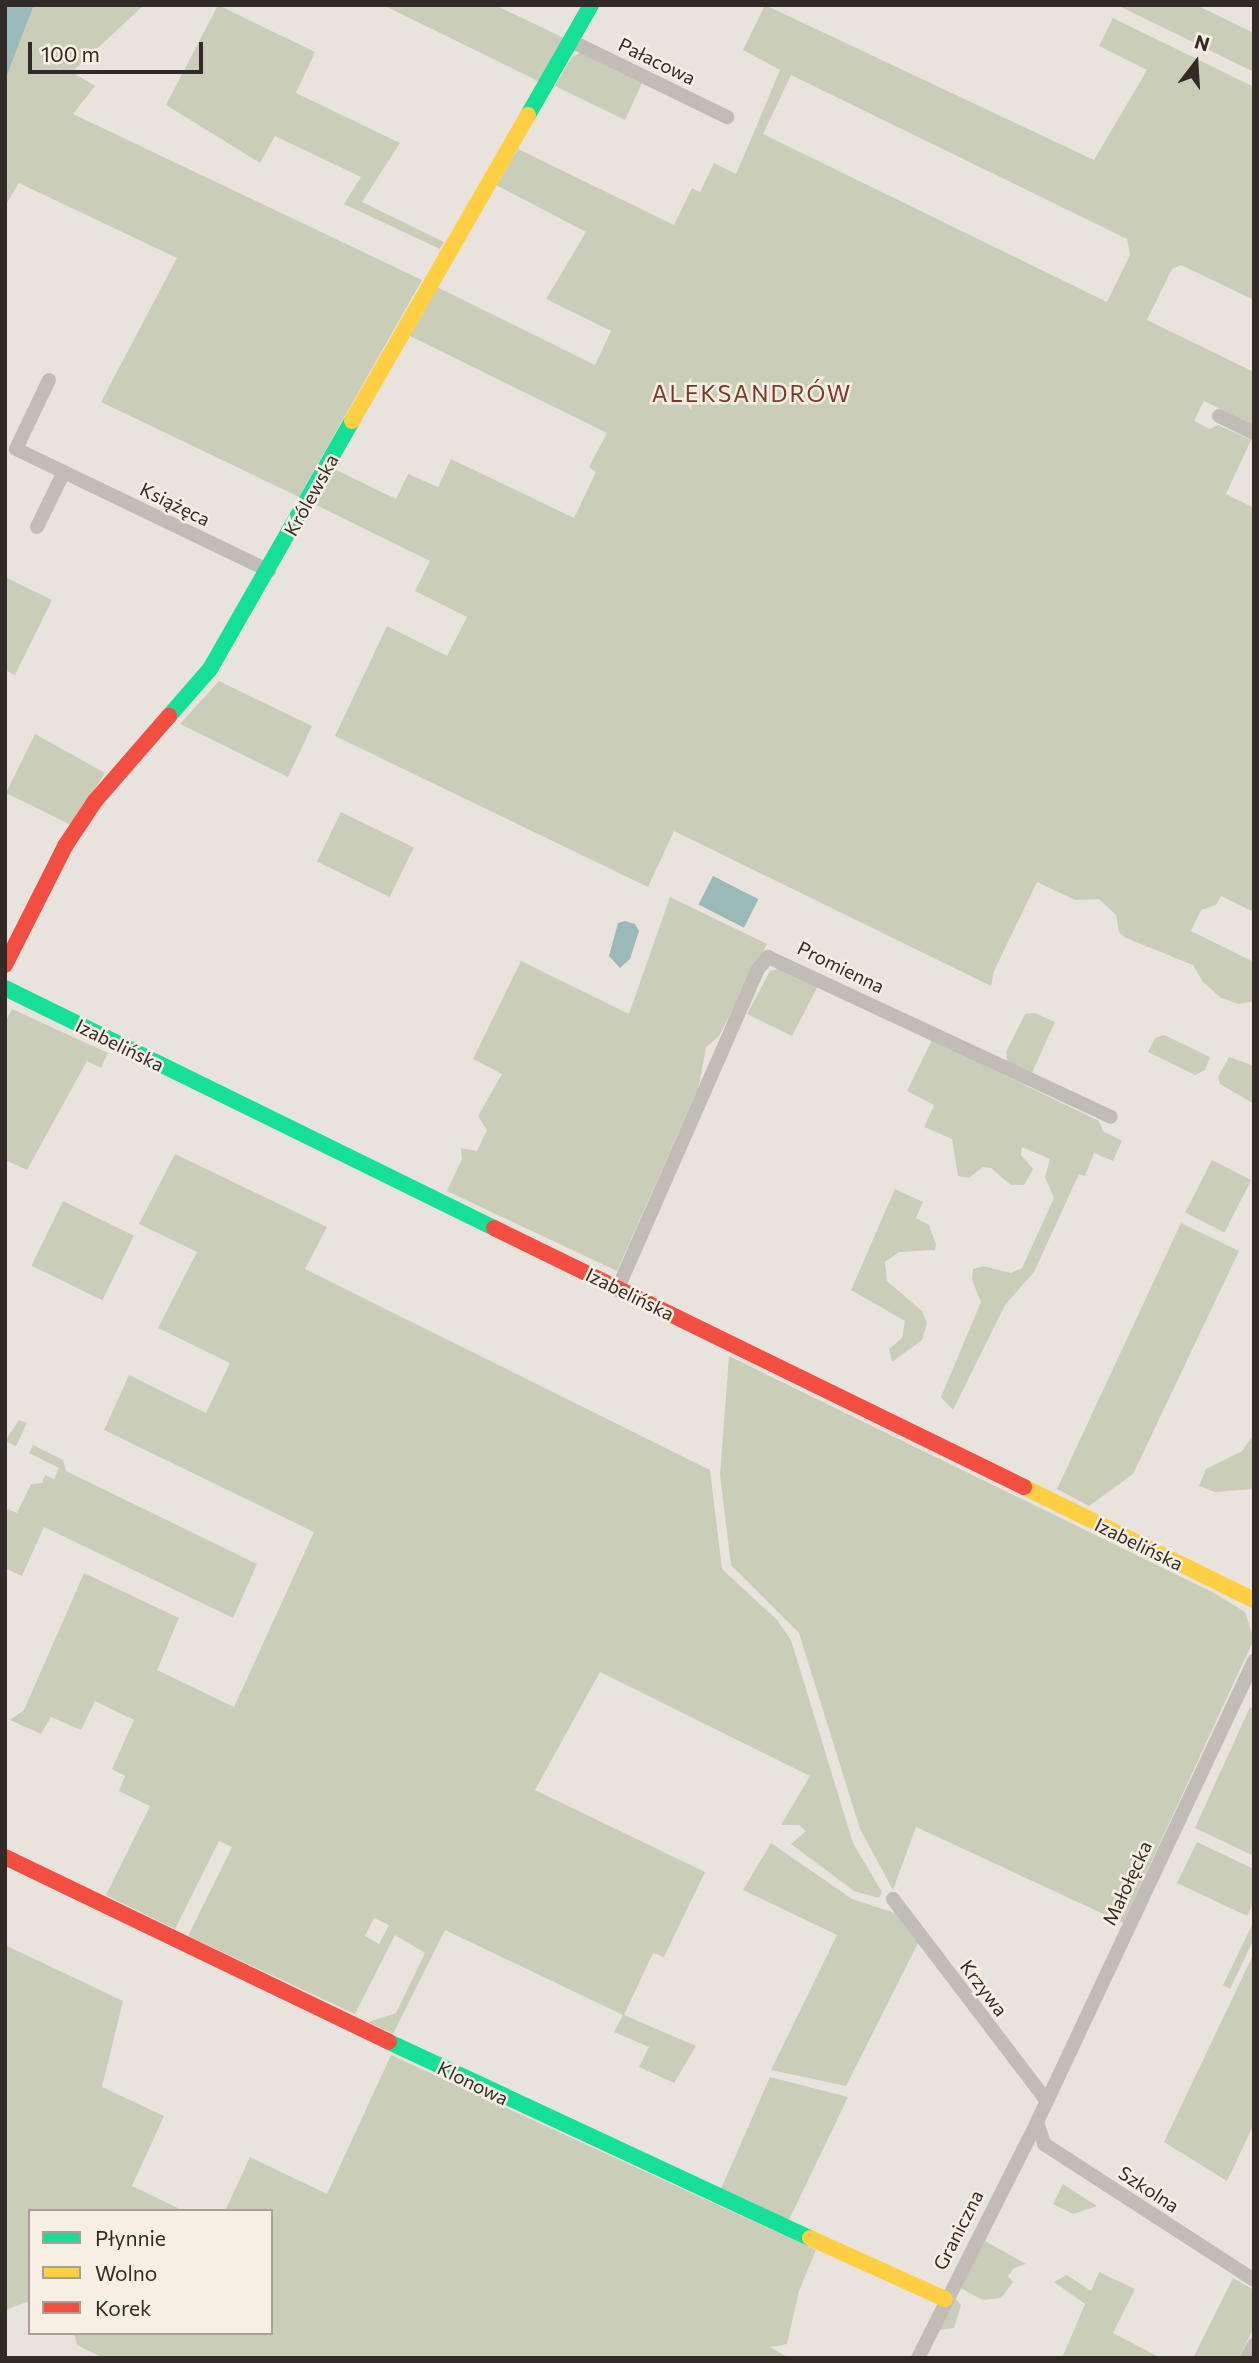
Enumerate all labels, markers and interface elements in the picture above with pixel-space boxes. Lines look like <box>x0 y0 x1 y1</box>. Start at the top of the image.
scale bar <box>32 28 206 72</box>
north arrow <box>1161 28 1231 98</box>
text: N <box>1192 29 1212 56</box>
street label: Pałacowa <box>615 33 699 89</box>
text: 100 m <box>41 41 100 66</box>
district label: ALEKSANDRÓW <box>653 379 851 407</box>
street label: Królewska <box>279 450 343 540</box>
street label: Książęca <box>136 477 214 531</box>
street label: Promienna <box>794 936 888 998</box>
street label: Izabelińska <box>72 1014 168 1076</box>
street label: Izabelińska <box>582 1263 678 1325</box>
street label: Izabelińska <box>1091 1513 1187 1575</box>
street label: Małołęcka <box>1098 1837 1156 1929</box>
street label: Krzywa <box>955 1955 1013 2021</box>
street label: Klonowa <box>434 2056 512 2110</box>
street label: Szkolna <box>1115 2161 1183 2217</box>
street label: Graniczna <box>928 2186 988 2274</box>
legend <box>28 2209 273 2335</box>
text: Płynnie <box>95 2225 166 2250</box>
text: Wolno <box>95 2260 157 2285</box>
text: Korek <box>95 2295 151 2320</box>

